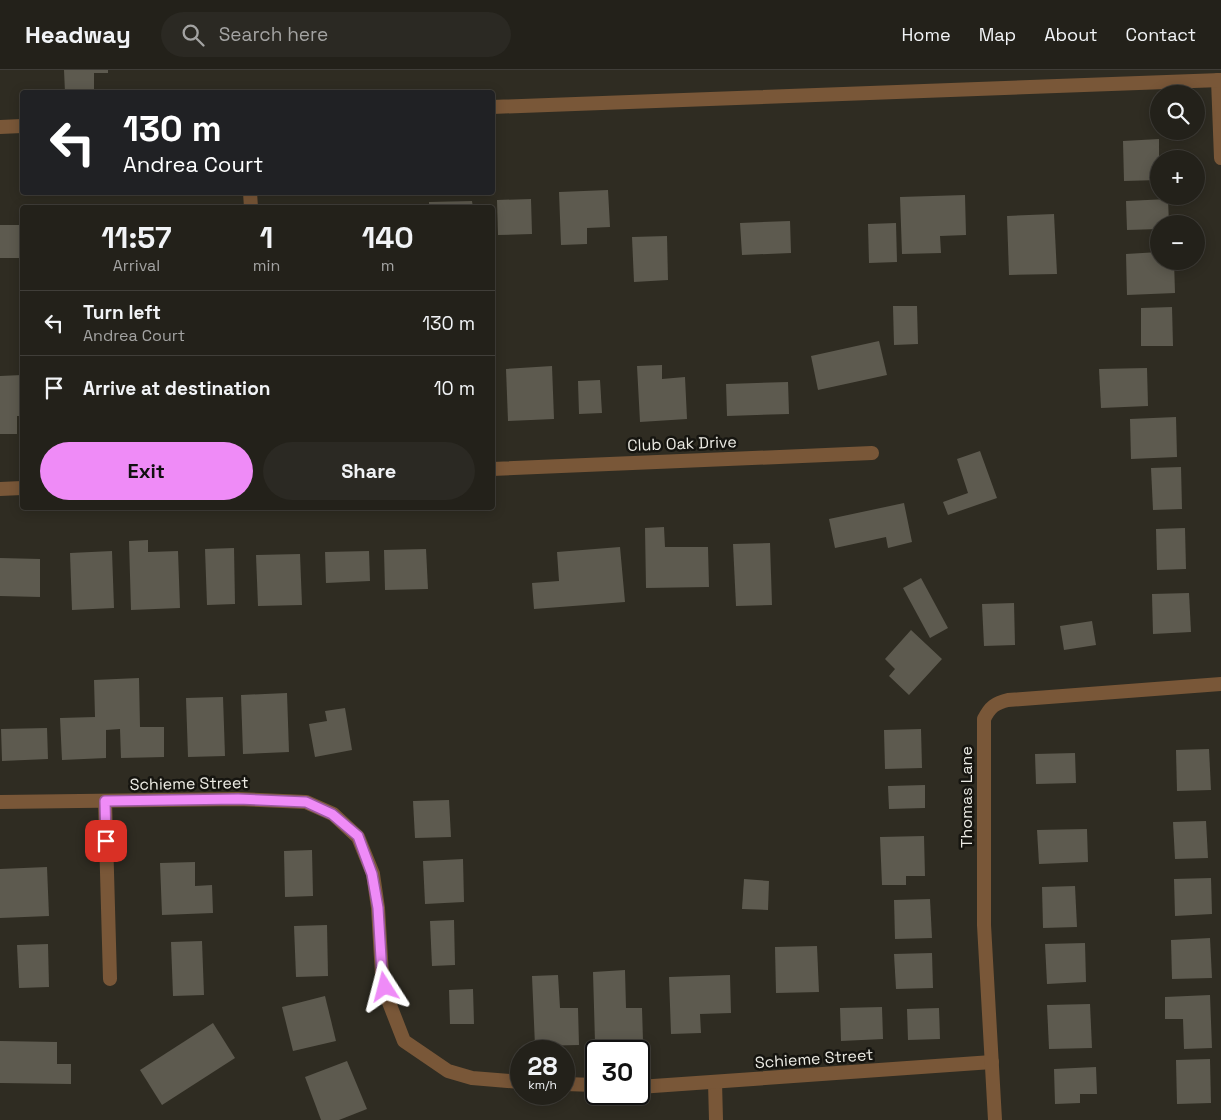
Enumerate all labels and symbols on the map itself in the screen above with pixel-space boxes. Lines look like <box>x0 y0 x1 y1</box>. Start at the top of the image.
street label: Club Oak Drive <box>627 431 737 456</box>
street label: Thomas Lane <box>956 746 977 848</box>
street label: Schieme Street <box>129 772 249 795</box>
pin <box>85 820 127 862</box>
position arrow <box>358 960 410 1012</box>
speed limit sign: 30 <box>585 1040 650 1105</box>
street label: Schieme Street <box>754 1044 874 1073</box>

